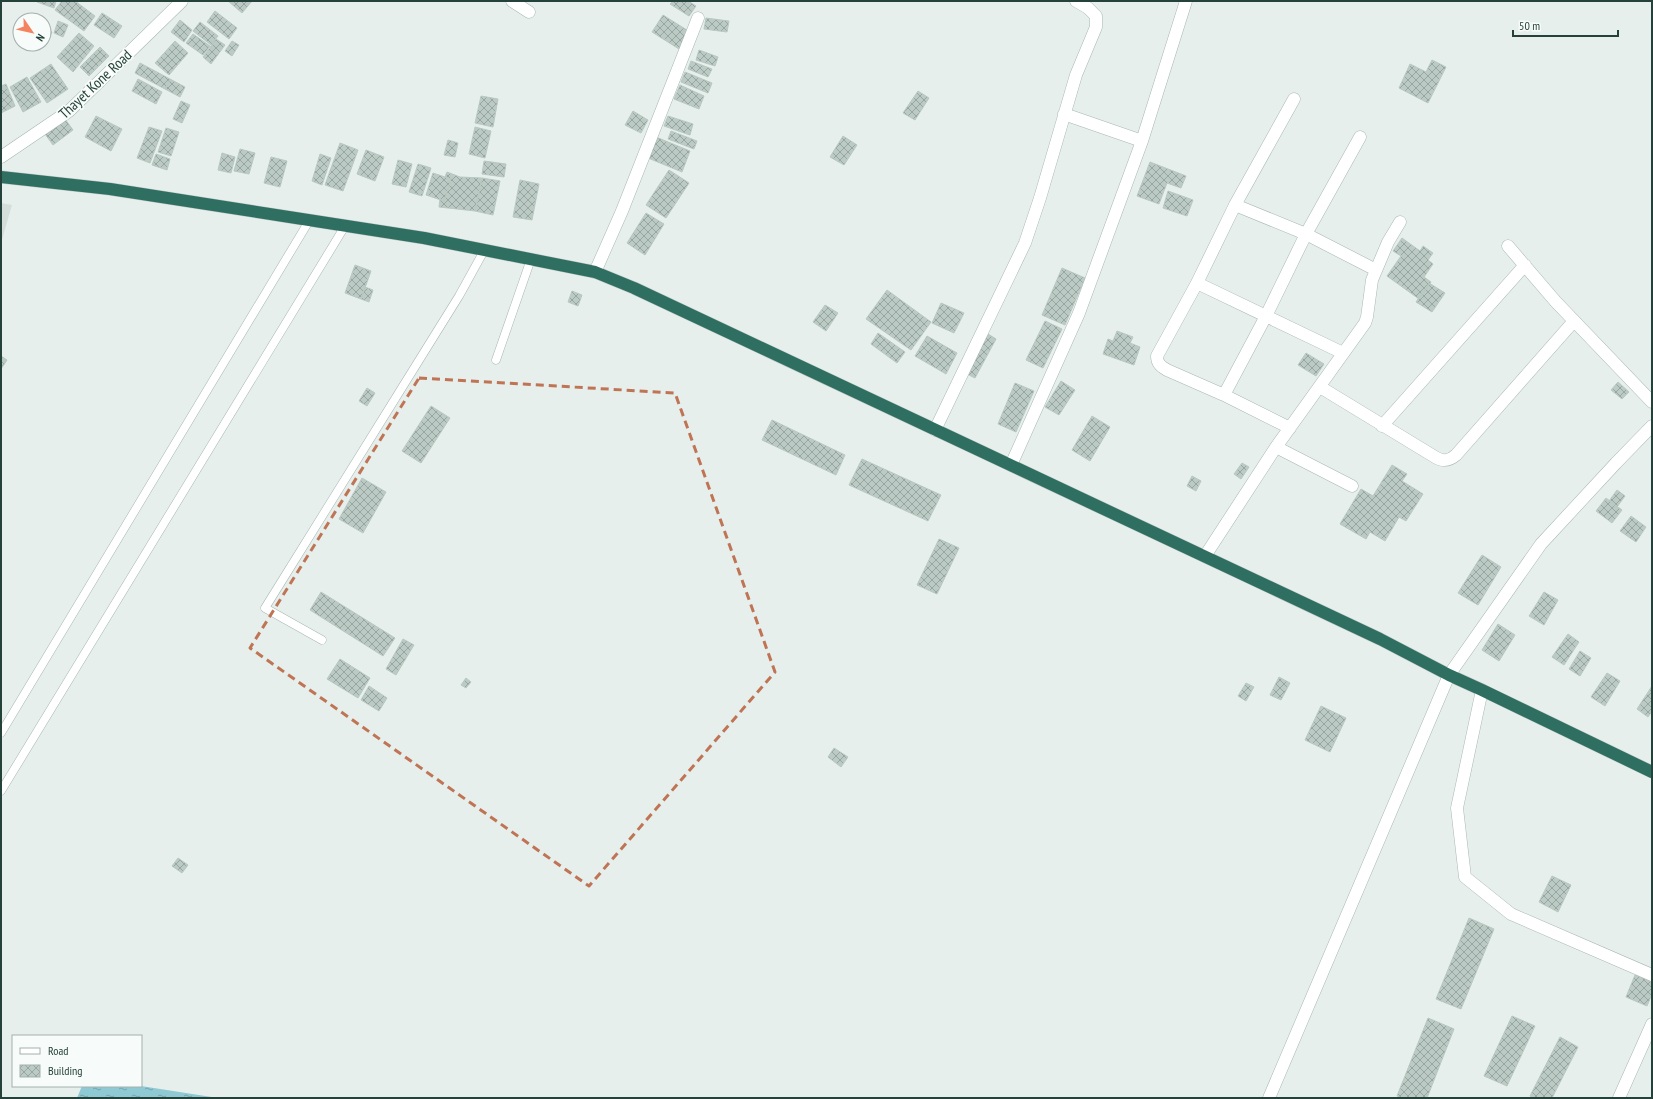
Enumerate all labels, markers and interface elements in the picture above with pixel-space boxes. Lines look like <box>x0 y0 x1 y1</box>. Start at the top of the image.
north arrow <box>12 12 52 52</box>
scale bar <box>1513 12 1618 38</box>
text: 50 m <box>1519 18 1540 33</box>
text: N <box>33 31 48 44</box>
street label: Thayet Kone Road <box>54 45 136 123</box>
legend <box>12 1035 142 1087</box>
text: Road <box>48 1043 68 1058</box>
text: Building <box>48 1063 83 1078</box>

